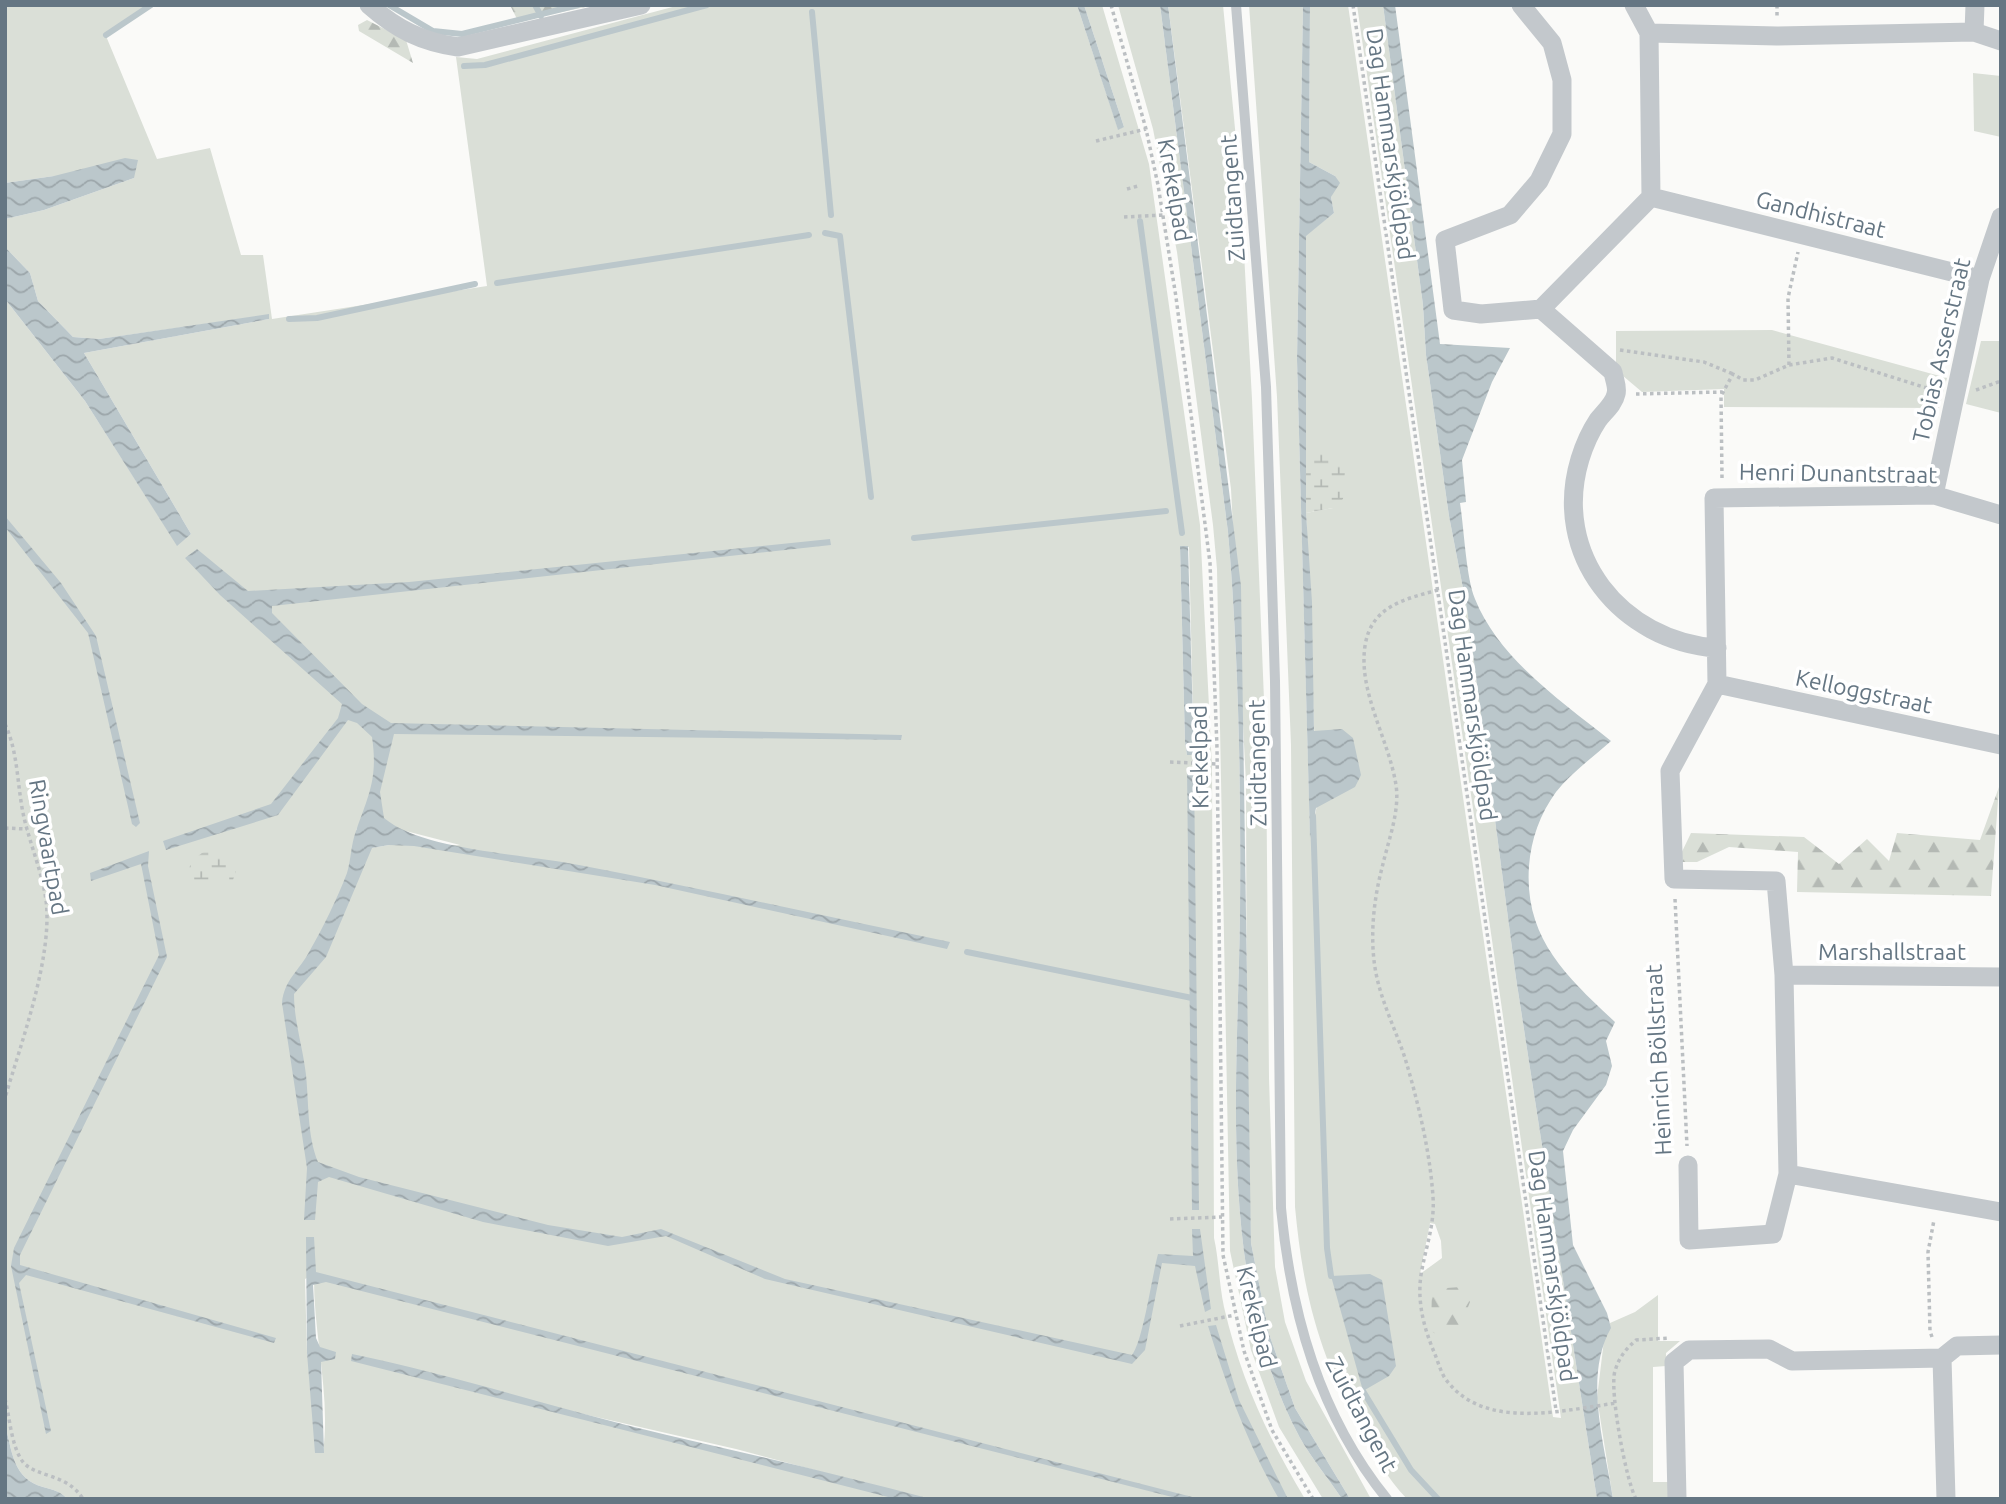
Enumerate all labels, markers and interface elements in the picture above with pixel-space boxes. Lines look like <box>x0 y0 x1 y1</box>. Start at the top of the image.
street label: Dag Hammarskjöldpad <box>1362 27 1420 261</box>
street label: Zuidtangent <box>1215 134 1249 262</box>
street label: Krekelpad <box>1154 137 1196 243</box>
street label: Gandhistraat <box>1754 186 1888 242</box>
street label: Tobias Asserstraat <box>1908 255 1974 445</box>
street label: Henri Dunantstraat <box>1739 459 1937 487</box>
street label: Dag Hammarskjöldpad <box>1444 588 1502 822</box>
street label: Kelloggstraat <box>1794 664 1934 718</box>
street label: Zuidtangent <box>1243 699 1271 827</box>
street label: Krekelpad <box>1186 705 1212 809</box>
street label: Ringvaartpad <box>25 777 73 917</box>
street label: Marshallstraat <box>1818 939 1966 964</box>
street label: Heinrich Böllstraat <box>1641 964 1675 1156</box>
street label: Dag Hammarskjöldpad <box>1524 1149 1582 1383</box>
street label: Krekelpad <box>1232 1263 1282 1371</box>
street label: Zuidtangent <box>1321 1352 1403 1476</box>

